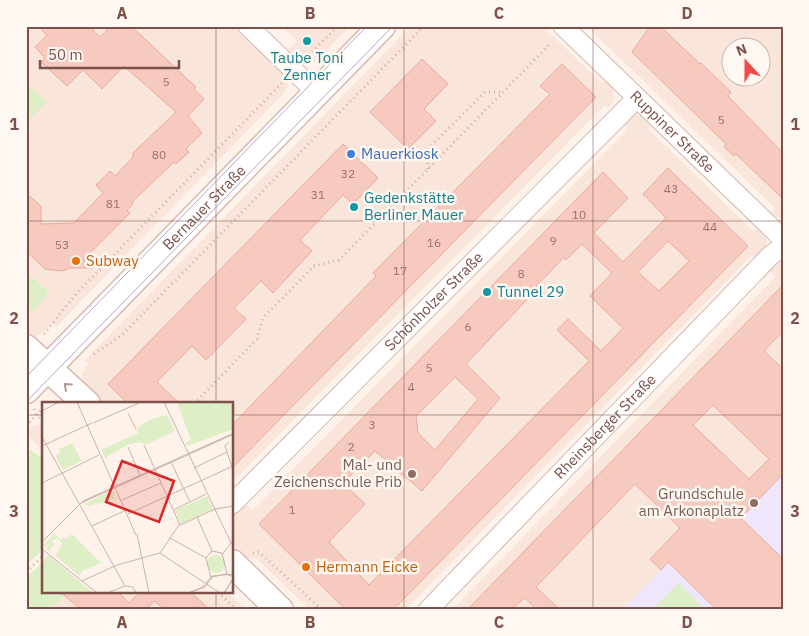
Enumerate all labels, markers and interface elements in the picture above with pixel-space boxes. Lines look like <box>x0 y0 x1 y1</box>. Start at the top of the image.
text: A <box>117 3 128 23</box>
text: B <box>305 3 316 23</box>
text: C <box>494 3 504 23</box>
text: D <box>681 3 693 23</box>
marker: Taube Toni Zenner <box>301 35 313 47</box>
scale bar <box>40 38 179 70</box>
north arrow <box>722 38 772 88</box>
text: N <box>733 40 749 60</box>
text: 50 m <box>48 45 83 64</box>
place label: Taube Toni Zenner <box>271 48 343 84</box>
house number: 5 <box>162 74 170 89</box>
street label: Ruppiner Straße <box>626 86 719 177</box>
house number: 5 <box>717 112 725 127</box>
text: 1 <box>9 114 19 134</box>
text: 1 <box>790 114 800 134</box>
place label: Mauerkiosk <box>361 144 439 163</box>
house number: 80 <box>152 147 166 162</box>
marker: Mauerkiosk <box>345 148 357 160</box>
street label: Bernauer Straße <box>158 161 250 254</box>
house number: 32 <box>341 166 355 181</box>
house number: 43 <box>664 181 678 196</box>
house number: 31 <box>311 187 325 202</box>
place label: Gedenkstätte Berliner Mauer <box>364 188 464 224</box>
house number: 81 <box>106 196 120 211</box>
marker: Gedenkstätte Berliner Mauer <box>348 201 360 213</box>
house number: 10 <box>572 207 586 222</box>
house number: 44 <box>703 219 717 234</box>
house number: 9 <box>549 233 557 248</box>
house number: 16 <box>427 235 441 250</box>
house number: 53 <box>55 237 69 252</box>
street label: Schönholzer Straße <box>380 248 487 355</box>
place label: Subway <box>86 251 139 270</box>
marker: Subway <box>70 255 82 267</box>
house number: 17 <box>393 263 407 278</box>
house number: 8 <box>517 266 525 281</box>
place label: Tunnel 29 <box>497 282 564 301</box>
marker: Tunnel 29 <box>481 286 493 298</box>
text: 2 <box>9 308 19 328</box>
text: 2 <box>790 308 800 328</box>
house number: 6 <box>464 319 472 334</box>
house number: 5 <box>425 360 433 375</box>
street label: Rheinsberger Straße <box>550 370 660 483</box>
house number: 4 <box>407 379 415 394</box>
one-way arrow <box>64 383 73 392</box>
inset map <box>42 402 234 594</box>
house number: 3 <box>368 417 376 432</box>
house number: 2 <box>347 439 355 454</box>
place label: Mal- und Zeichenschule Prib <box>274 455 402 491</box>
marker: Mal- und Zeichenschule Prib <box>406 468 418 480</box>
place label: Grundschule am Arkonaplatz <box>639 484 744 520</box>
marker: Grundschule am Arkonaplatz <box>748 497 760 509</box>
text: 3 <box>9 501 19 521</box>
text: 3 <box>790 501 800 521</box>
house number: 1 <box>288 502 296 517</box>
place label: Hermann Eicke <box>316 557 418 576</box>
marker: Hermann Eicke <box>300 561 312 573</box>
text: A <box>117 612 128 632</box>
text: B <box>305 612 316 632</box>
text: C <box>494 612 504 632</box>
text: D <box>681 612 693 632</box>

